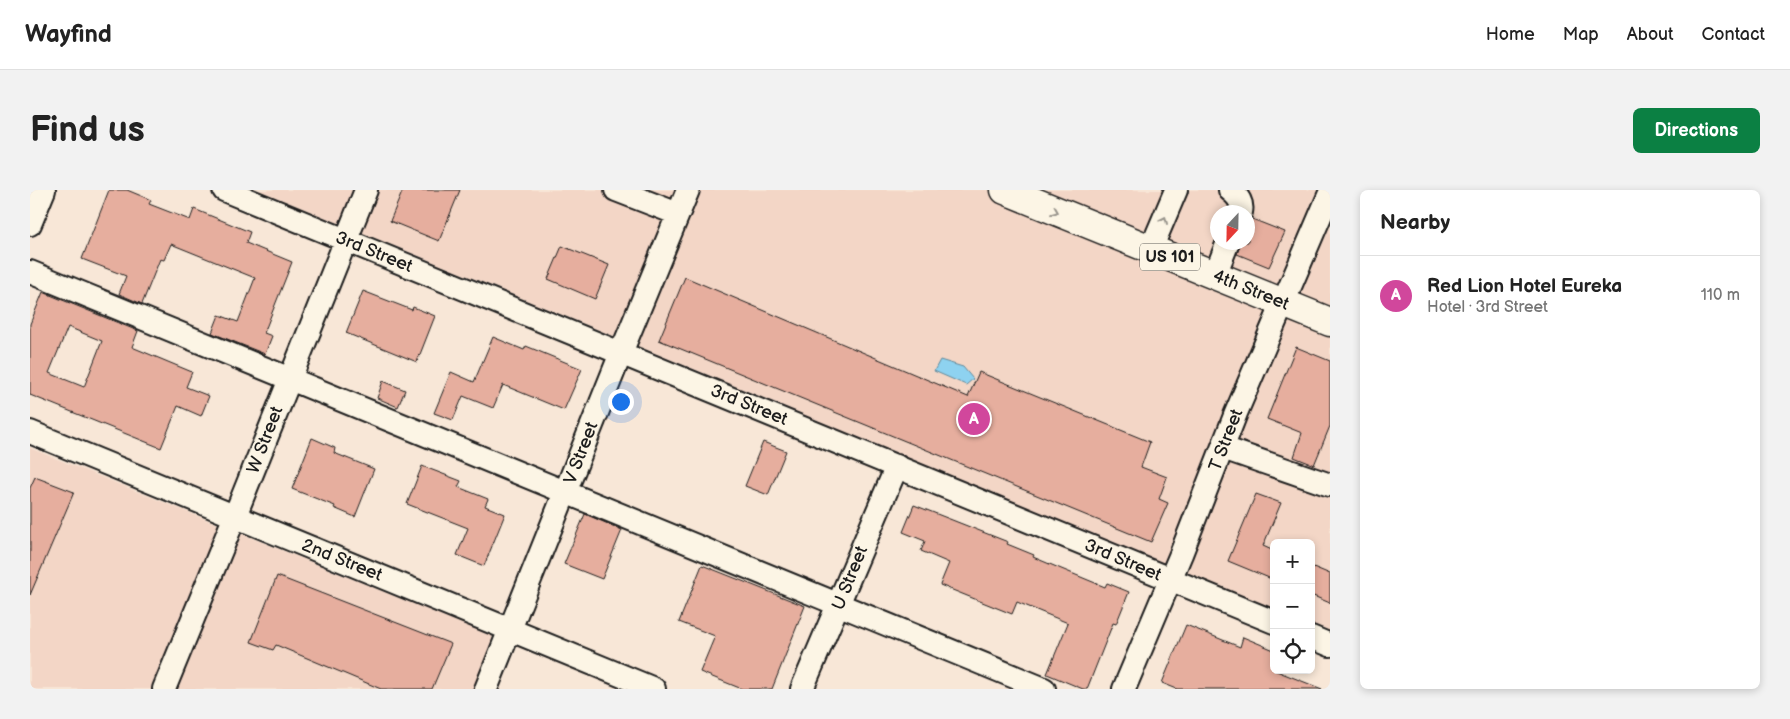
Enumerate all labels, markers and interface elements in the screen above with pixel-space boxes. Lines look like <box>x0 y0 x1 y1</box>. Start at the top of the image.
text: Wayfind <box>25 20 112 49</box>
text: Home <box>1486 24 1535 45</box>
text: Map <box>1563 24 1599 45</box>
text: About <box>1627 24 1674 45</box>
text: Contact <box>1702 24 1765 45</box>
button: Directions <box>1633 108 1760 153</box>
text: Find us <box>30 109 145 152</box>
one-way arrow <box>1050 205 1059 216</box>
north arrow <box>1210 205 1255 250</box>
text: Nearby <box>1380 210 1450 235</box>
one-way arrow <box>1157 216 1168 225</box>
street label: 3rd Street <box>332 227 416 277</box>
road number: US 101 <box>1140 244 1200 270</box>
street label: 4th Street <box>1210 265 1293 315</box>
text: Red Lion Hotel Eureka <box>1427 275 1622 298</box>
text: A <box>1391 286 1401 305</box>
text: 110 m <box>1701 286 1740 305</box>
text: Hotel · 3rd Street <box>1427 298 1548 317</box>
street label: 3rd Street <box>707 380 791 430</box>
your location <box>608 389 634 415</box>
pin: A <box>958 400 990 438</box>
street label: W Street <box>243 403 288 477</box>
street label: T Street <box>1205 406 1248 474</box>
street label: V Street <box>560 418 603 487</box>
street label: 2nd Street <box>299 534 386 586</box>
street label: 3rd Street <box>1081 534 1165 586</box>
map controls <box>1270 539 1315 674</box>
button: + <box>1270 539 1315 584</box>
street label: U Street <box>828 543 872 613</box>
button: − <box>1270 584 1315 629</box>
button: locate <box>1270 629 1315 674</box>

